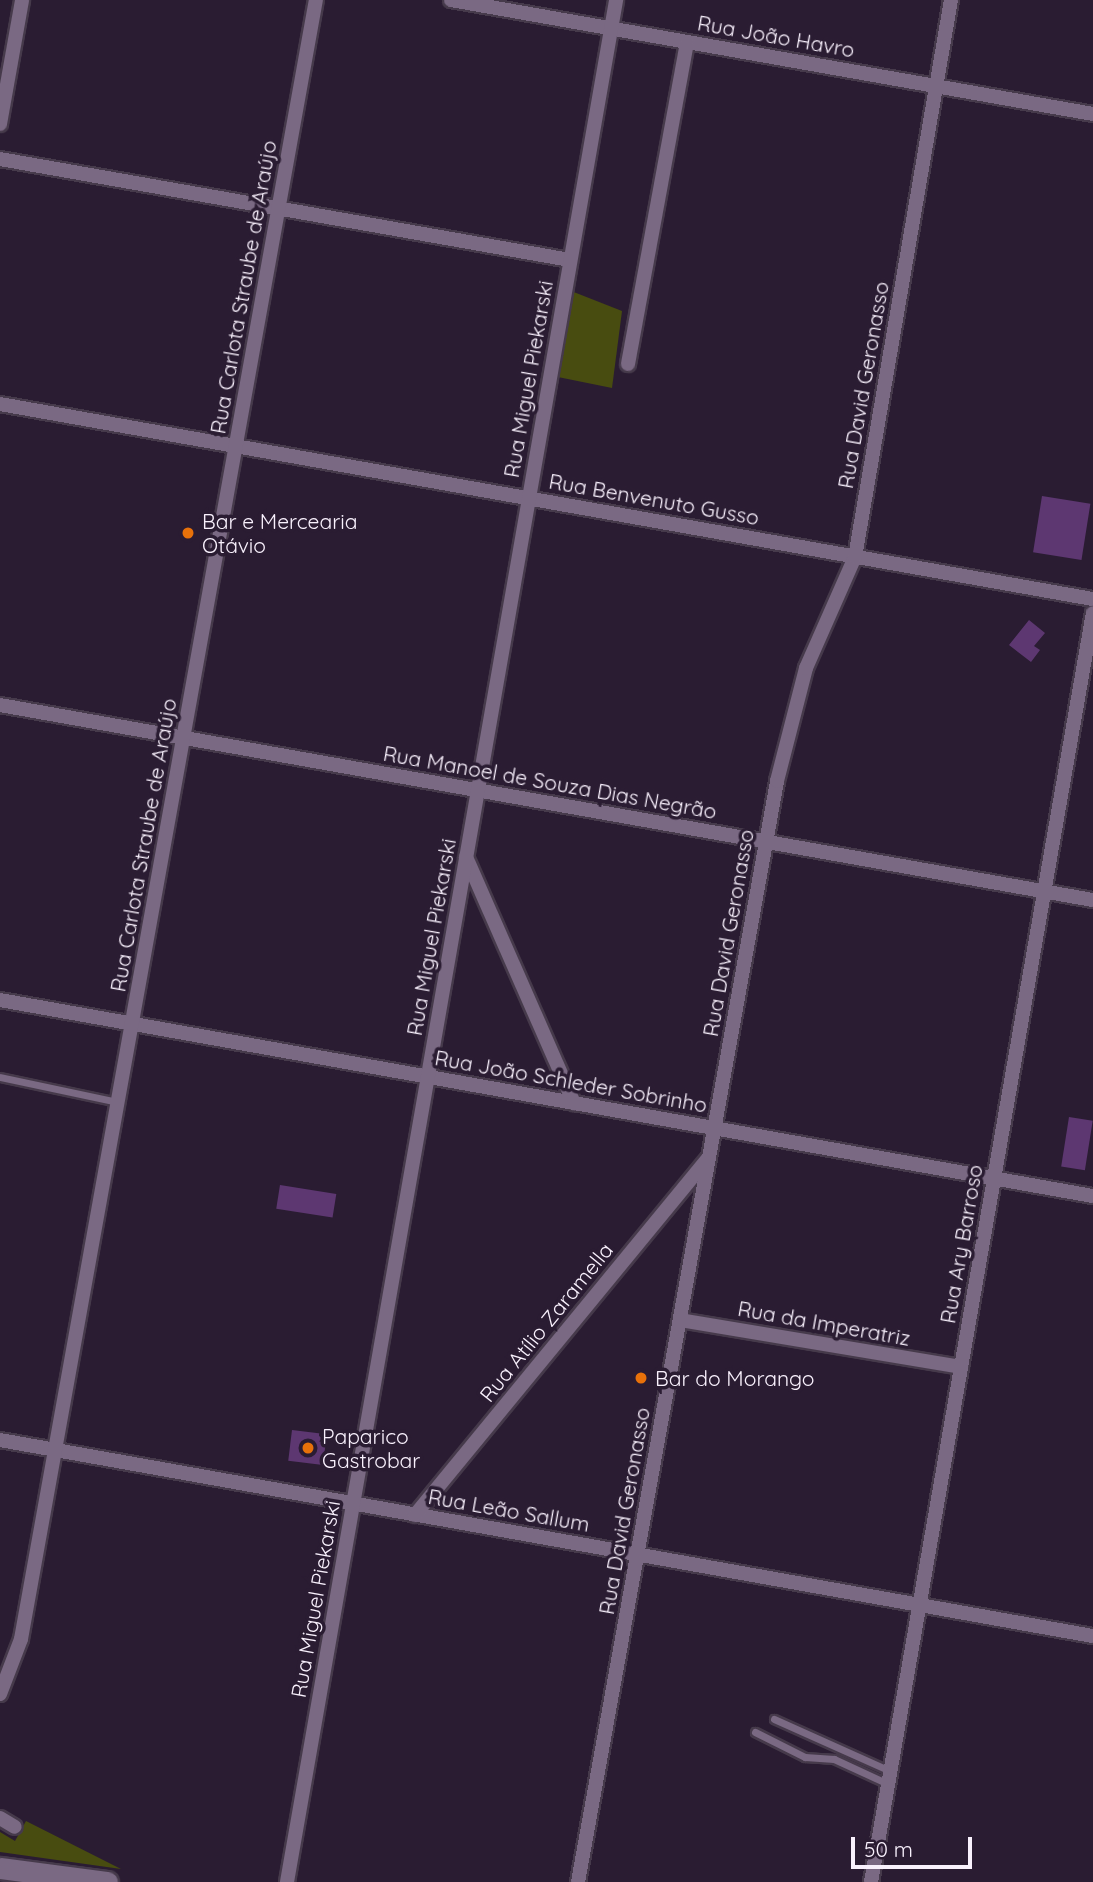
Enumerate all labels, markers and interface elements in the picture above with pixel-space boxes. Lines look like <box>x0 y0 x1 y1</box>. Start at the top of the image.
street label: Rua João Havro <box>695 10 857 62</box>
street label: Rua Carlota Straube de Araújo <box>205 138 281 436</box>
street label: Rua Miguel Piekarski <box>498 278 558 480</box>
street label: Rua David Geronasso <box>832 279 894 491</box>
street label: Rua Benvenuto Gusso <box>547 468 761 530</box>
place label: Bar e Mercearia Otávio <box>202 508 358 558</box>
marker: Bar e Mercearia Otávio <box>180 525 196 541</box>
street label: Rua Carlota Straube de Araújo <box>105 696 181 994</box>
street label: Rua Manoel de Souza Dias Negrão <box>381 740 719 824</box>
street label: Rua David Geronasso <box>697 827 759 1039</box>
street label: Rua Miguel Piekarski <box>401 836 461 1038</box>
street label: Rua João Schleder Sobrinho <box>433 1045 709 1117</box>
street label: Rua Ary Barroso <box>935 1163 987 1325</box>
street label: Rua Atílio Zaramella <box>474 1237 618 1407</box>
street label: Rua da Imperatriz <box>736 1295 912 1351</box>
place label: Bar do Morango <box>655 1365 814 1391</box>
marker: Bar do Morango <box>633 1370 649 1386</box>
street label: Rua David Geronasso <box>593 1405 655 1617</box>
place label: Paparico Gastrobar <box>322 1423 420 1473</box>
marker: Paparico Gastrobar <box>300 1440 316 1456</box>
street label: Rua Leão Sallum <box>426 1483 592 1537</box>
street label: Rua Miguel Piekarski <box>285 1498 345 1700</box>
scale bar <box>855 1822 976 1866</box>
text: 50 m <box>864 1836 913 1862</box>

